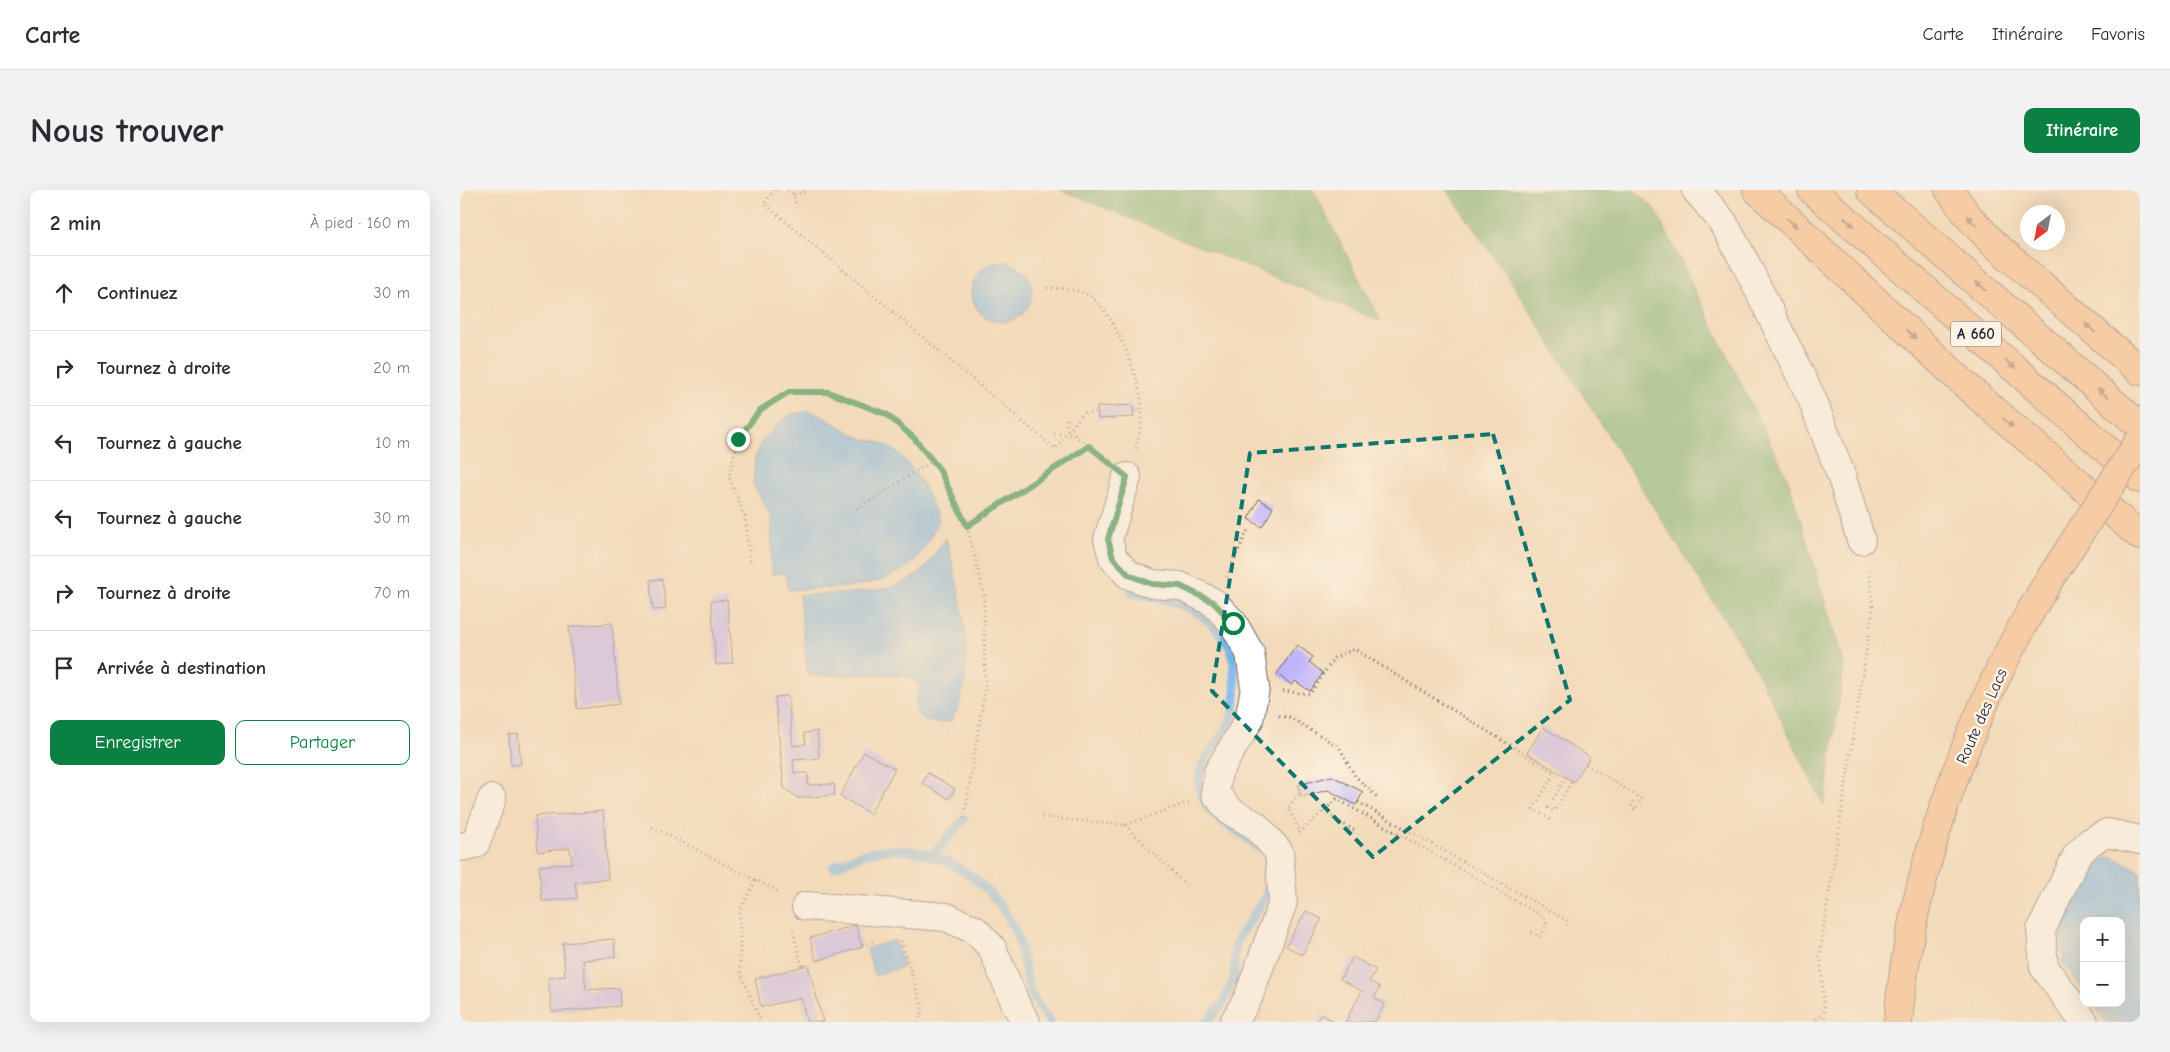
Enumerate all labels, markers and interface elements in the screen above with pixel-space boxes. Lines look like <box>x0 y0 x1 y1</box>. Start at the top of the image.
text: Carte <box>25 21 80 49</box>
text: Carte <box>1923 24 1964 45</box>
text: Itinéraire <box>1992 24 2063 45</box>
text: Favoris <box>2091 24 2145 45</box>
button: Itinéraire <box>2024 108 2140 153</box>
text: Nous trouver <box>30 110 223 151</box>
north arrow <box>2020 205 2065 250</box>
text: 2 min <box>50 211 101 235</box>
text: À pied · 160 m <box>310 214 410 232</box>
one-way arrow <box>1842 216 1854 228</box>
one-way arrow <box>1966 216 1978 228</box>
one-way arrow <box>1786 217 1798 229</box>
icon: ahead <box>50 279 78 307</box>
one-way arrow <box>1975 281 1988 292</box>
text: Continuez <box>97 282 177 304</box>
text: 30 m <box>374 284 410 302</box>
road number: A 660 <box>1951 322 2001 346</box>
one-way arrow <box>2084 323 2096 334</box>
one-way arrow <box>1905 328 1917 340</box>
icon: right <box>50 354 78 382</box>
text: Tournez à droite <box>97 357 231 379</box>
text: 20 m <box>373 359 410 377</box>
one-way arrow <box>2003 359 2016 370</box>
one-way arrow <box>2097 388 2110 399</box>
one-way arrow <box>2002 417 2015 428</box>
route end <box>727 428 750 451</box>
icon: left <box>50 429 78 457</box>
text: Tournez à gauche <box>97 432 242 454</box>
text: 10 m <box>375 434 410 452</box>
icon: left <box>50 504 78 532</box>
text: Tournez à gauche <box>97 507 242 529</box>
text: 30 m <box>374 509 410 527</box>
icon: right <box>50 579 78 607</box>
text: Tournez à droite <box>97 582 231 604</box>
text: 70 m <box>374 584 410 602</box>
route start <box>1222 612 1245 635</box>
icon: arrive <box>50 654 78 682</box>
text: Arrivée à destination <box>97 657 266 679</box>
street label: Route des Lacs <box>1953 666 2011 767</box>
button: Enregistrer <box>50 720 225 765</box>
button: Partager <box>235 720 410 765</box>
map controls <box>2080 917 2125 1007</box>
button: + <box>2080 917 2125 962</box>
button: − <box>2080 962 2125 1007</box>

